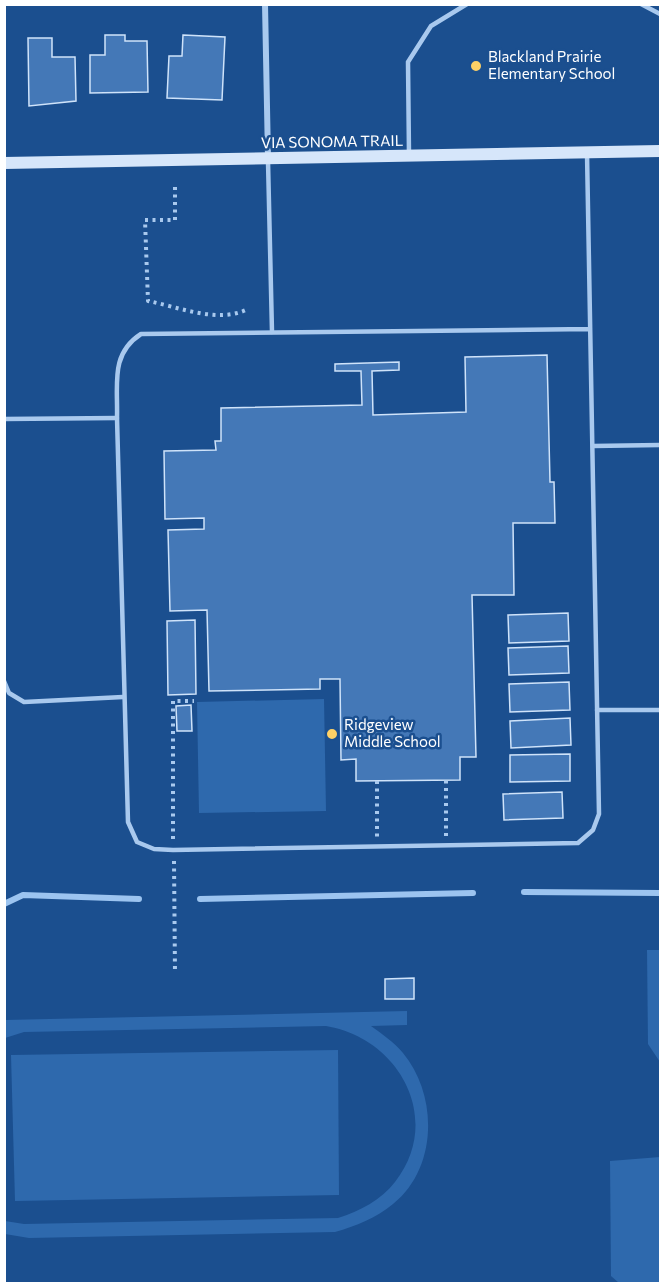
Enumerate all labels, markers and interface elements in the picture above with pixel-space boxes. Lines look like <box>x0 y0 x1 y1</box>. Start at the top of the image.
place label: Blackland Prairie Elementary School <box>488 47 615 82</box>
marker: Blackland Prairie Elementary School <box>469 59 483 73</box>
street label: VIA SONOMA TRAIL <box>261 131 404 151</box>
place label: Ridgeview Middle School <box>344 715 441 750</box>
marker: Ridgeview Middle School <box>325 727 339 741</box>

